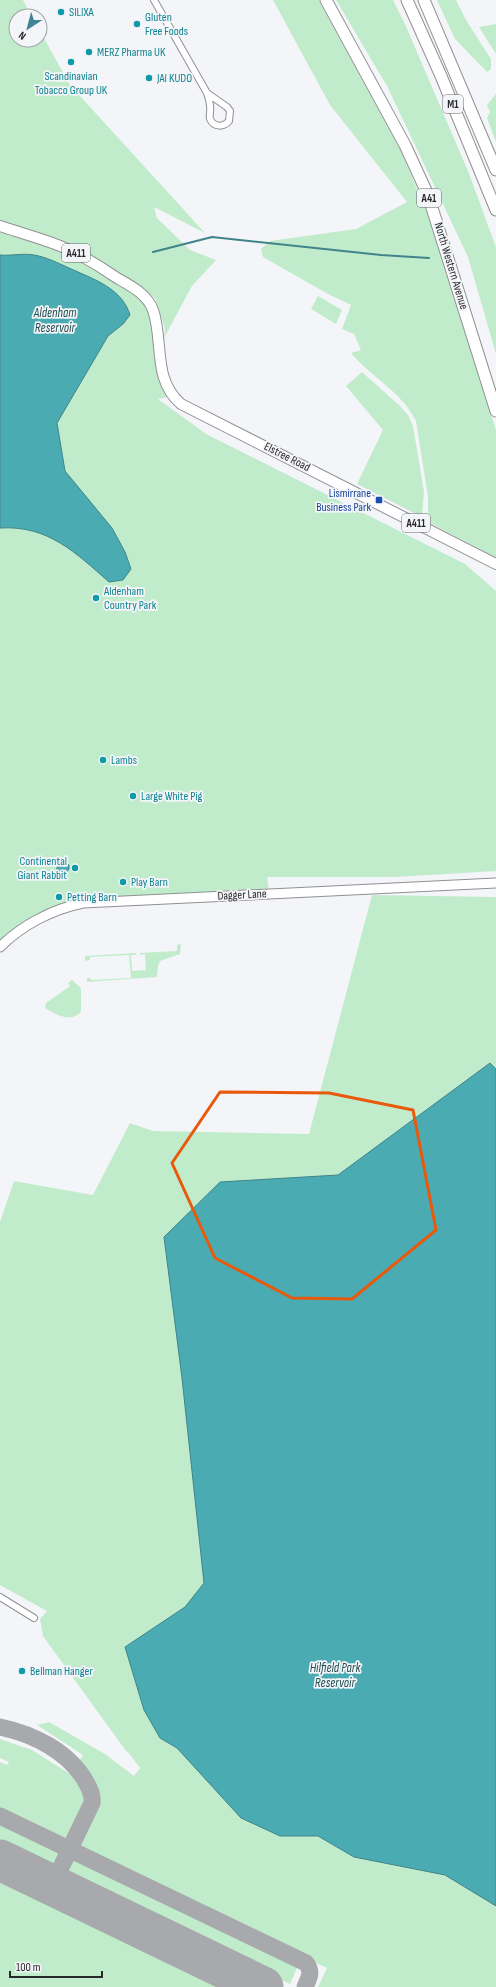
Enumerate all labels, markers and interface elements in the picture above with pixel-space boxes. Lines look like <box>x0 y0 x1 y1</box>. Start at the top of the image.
place label: SILIXA <box>69 5 95 20</box>
marker: SILIXA <box>56 7 66 17</box>
north arrow <box>8 8 48 48</box>
place label: Gluten Free Foods <box>145 10 188 39</box>
marker: Gluten Free Foods <box>132 19 142 29</box>
text: N <box>16 29 29 43</box>
place label: MERZ Pharma UK <box>97 45 166 60</box>
marker: MERZ Pharma UK <box>84 47 94 57</box>
marker: Scandinavian Tobacco Group UK <box>66 57 76 67</box>
place label: Scandinavian Tobacco Group UK <box>35 69 108 98</box>
place label: JAI KUDO <box>156 71 192 86</box>
marker: JAI KUDO <box>144 73 154 83</box>
road number: M1 <box>443 95 463 113</box>
road number: A41 <box>417 189 441 207</box>
street label: North Western Avenue <box>431 221 471 312</box>
road number: A411 <box>62 244 90 262</box>
water label: Aldenham Reservoir <box>33 305 76 336</box>
street label: Elstree Road <box>261 439 313 475</box>
place label: Lismirrane Business Park <box>316 486 371 515</box>
marker: Lismirrane Business Park <box>374 495 384 505</box>
road number: A411 <box>402 514 430 532</box>
place label: Aldenham Country Park <box>103 584 157 613</box>
marker: Aldenham Country Park <box>91 593 101 603</box>
place label: Lambs <box>111 753 137 768</box>
marker: Lambs <box>98 755 108 765</box>
place label: Large White Pig <box>141 789 202 804</box>
marker: Large White Pig <box>128 791 138 801</box>
place label: Continental Giant Rabbit <box>17 854 67 883</box>
marker: Continental Giant Rabbit <box>70 863 80 873</box>
place label: Play Barn <box>131 875 168 890</box>
marker: Play Barn <box>118 877 128 887</box>
street label: Dagger Lane <box>217 886 267 904</box>
place label: Petting Barn <box>67 890 117 905</box>
marker: Petting Barn <box>54 892 64 902</box>
water label: Hilfield Park Reservoir <box>310 1660 361 1691</box>
place label: Bellman Hanger <box>30 1664 93 1679</box>
marker: Bellman Hanger <box>17 1666 27 1676</box>
scale bar <box>10 1953 102 1979</box>
text: 100 m <box>16 1960 41 1975</box>

